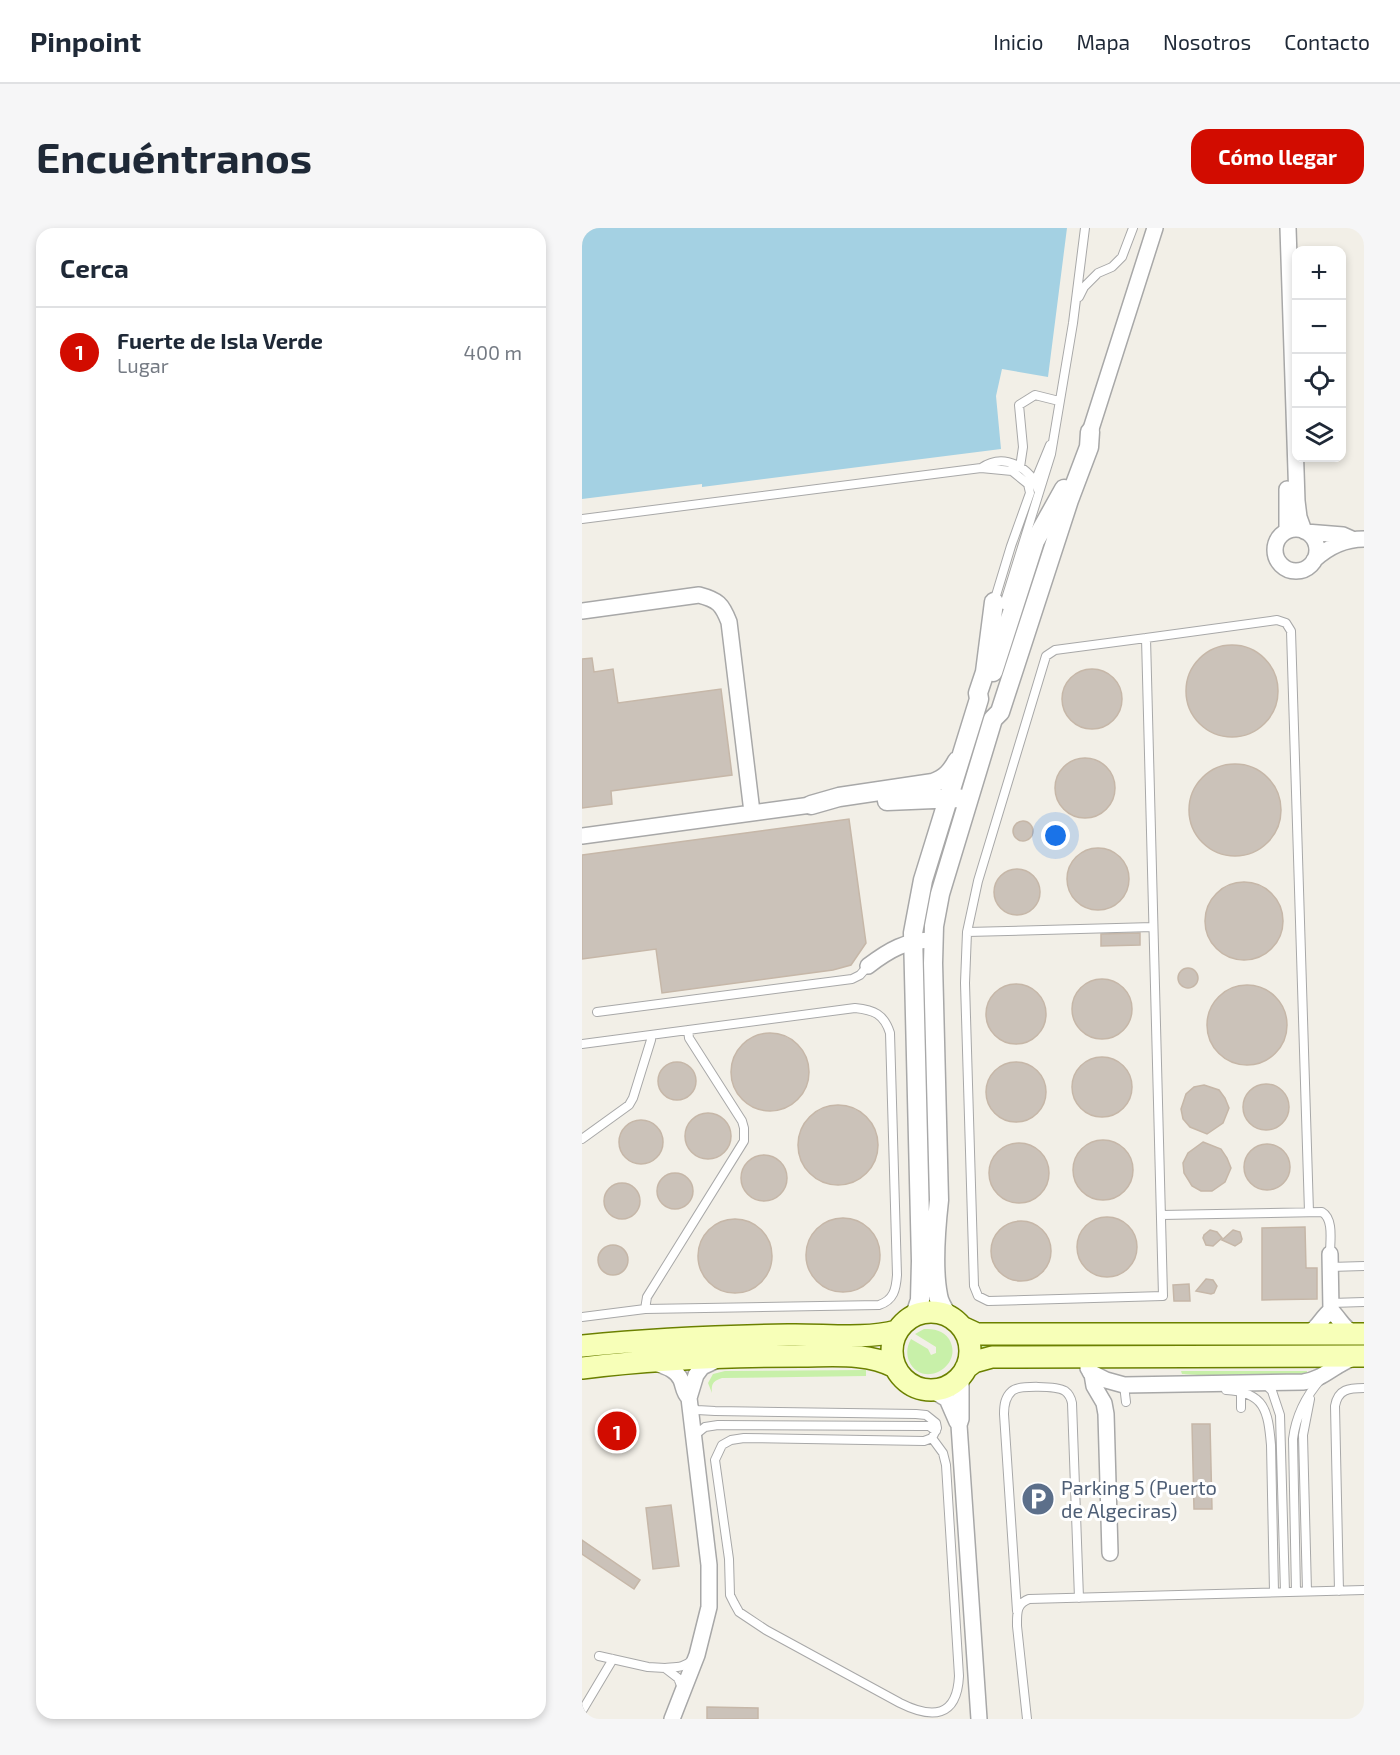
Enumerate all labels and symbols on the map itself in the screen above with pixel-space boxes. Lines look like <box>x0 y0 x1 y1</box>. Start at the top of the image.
your location <box>1041 821 1070 850</box>
pin: 1 <box>597 1408 636 1454</box>
place label: Parking 5 (Puerto de Algeciras) <box>1061 1475 1217 1522</box>
parking icon: Parking 5 (Puerto de Algeciras) <box>1020 1481 1056 1517</box>

